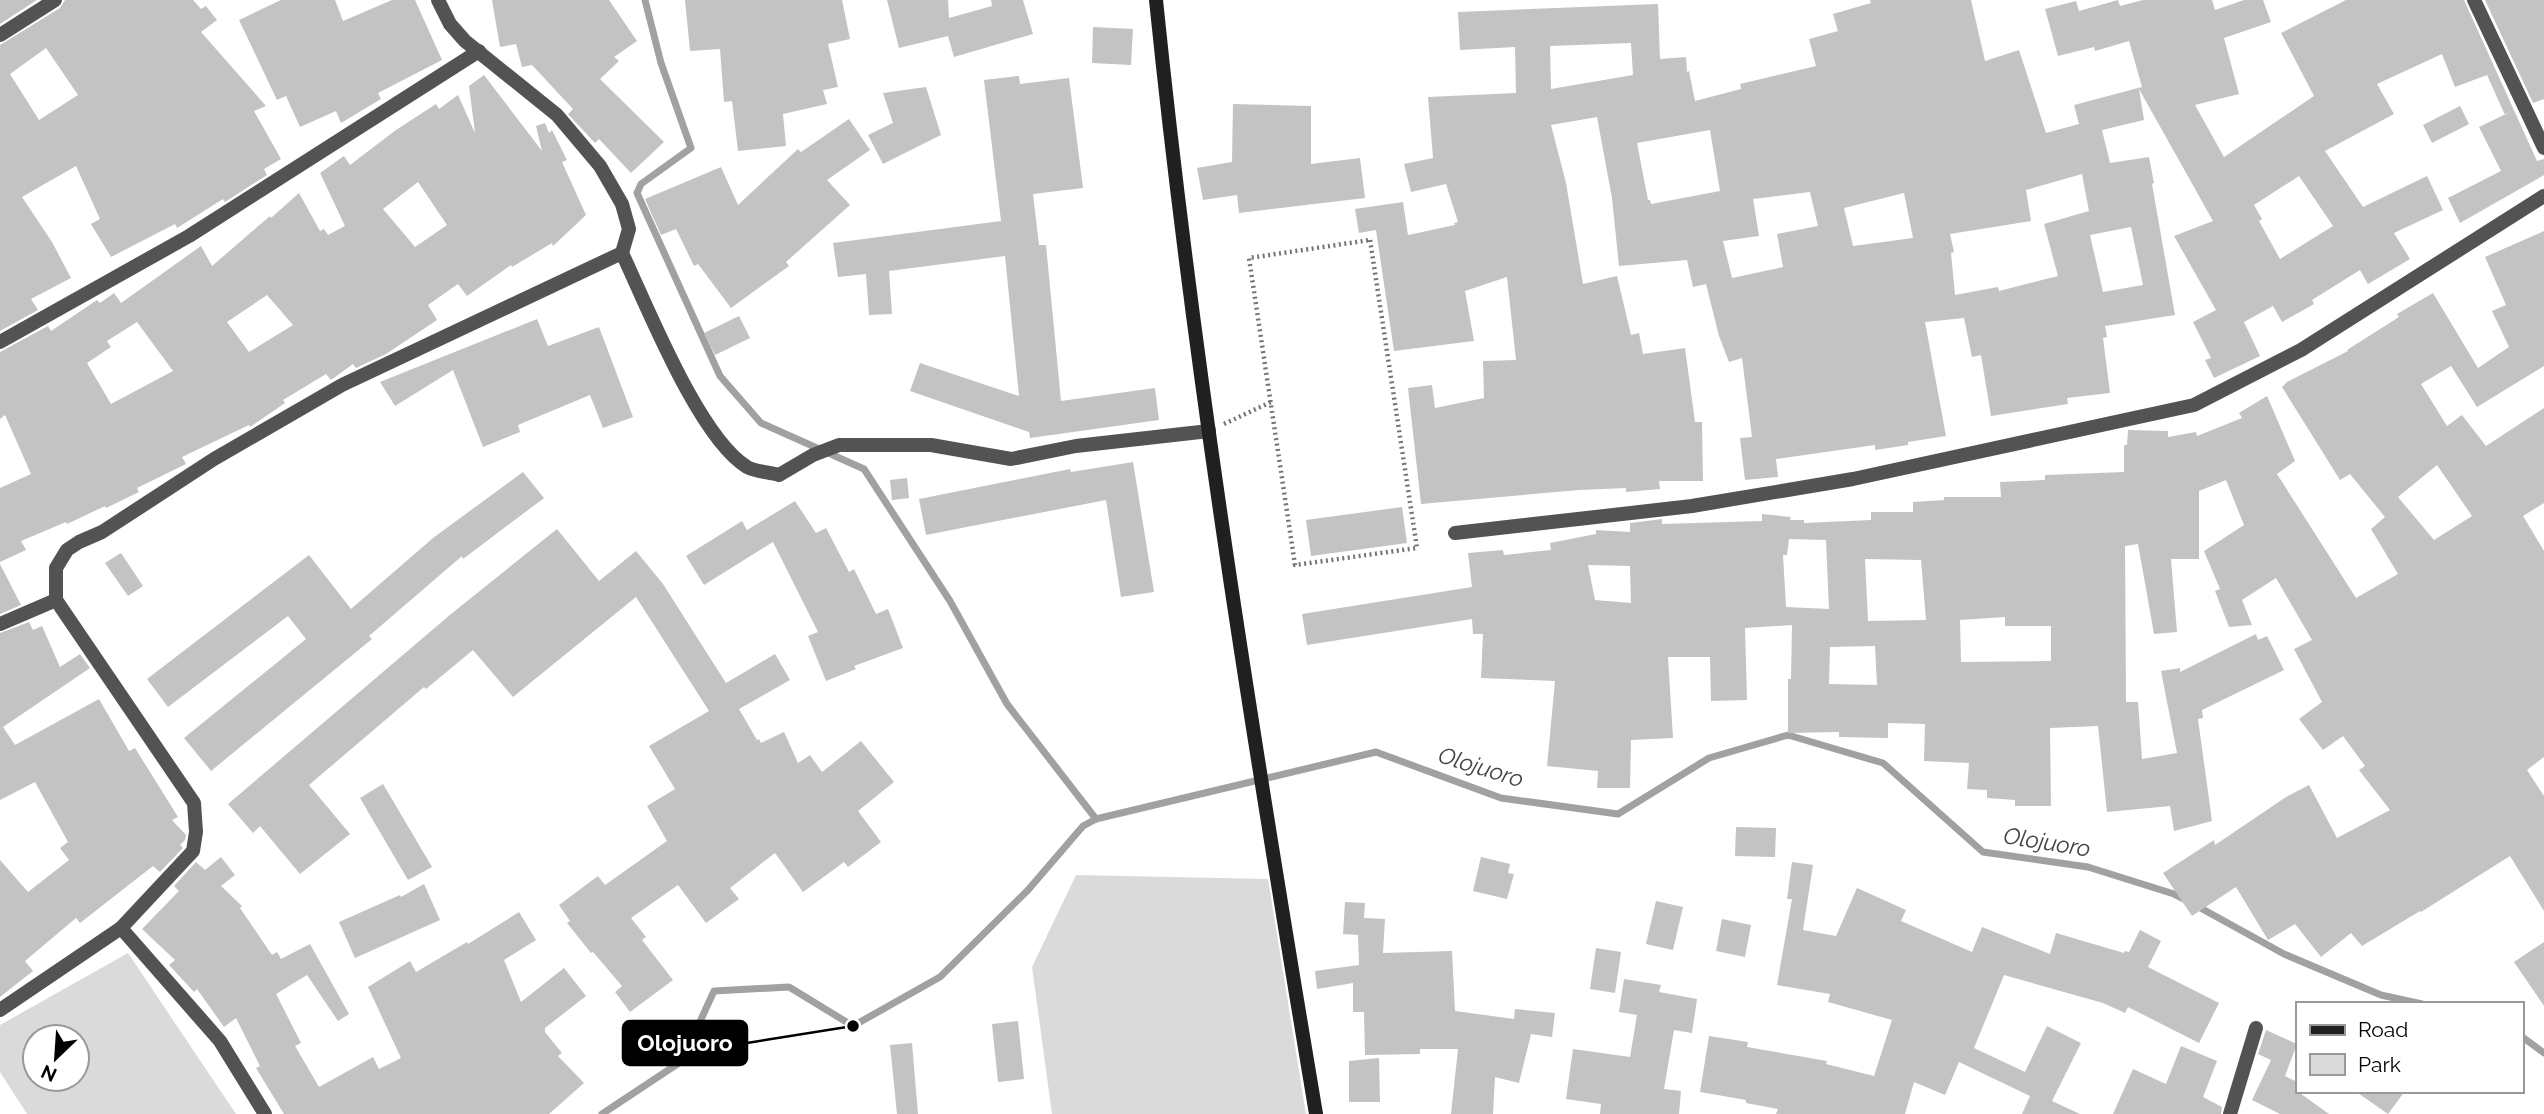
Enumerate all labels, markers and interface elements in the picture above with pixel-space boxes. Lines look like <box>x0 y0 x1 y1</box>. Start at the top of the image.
water label: Olojuoro <box>1435 741 1527 792</box>
water label: Olojuoro <box>2002 821 2093 862</box>
legend <box>2296 1002 2523 1093</box>
text: Road <box>2358 1017 2408 1042</box>
callout: Olojuoro <box>623 1021 747 1065</box>
north arrow <box>21 1023 91 1093</box>
text: Olojuoro <box>637 1029 733 1056</box>
text: Park <box>2358 1052 2401 1077</box>
text: N <box>38 1060 60 1086</box>

